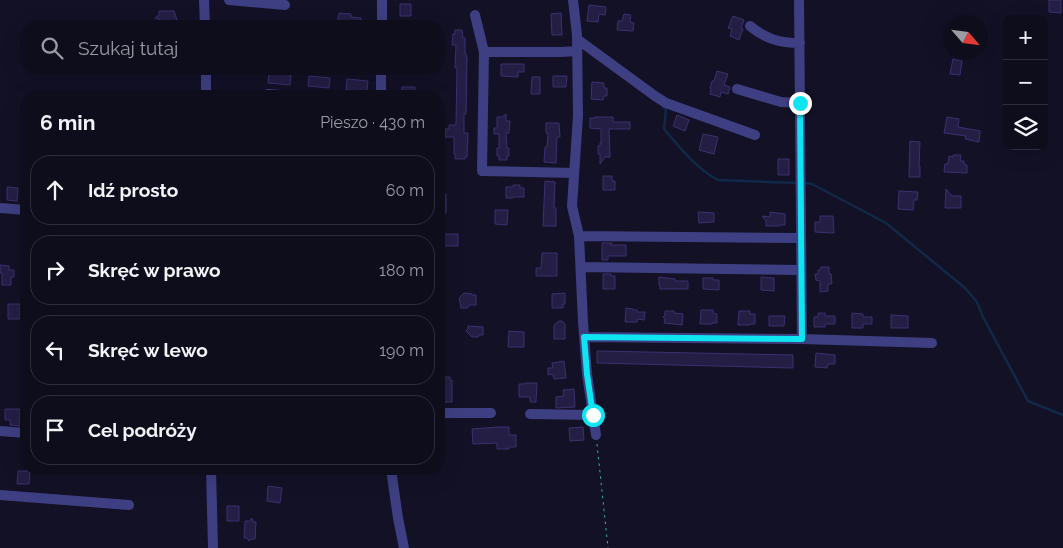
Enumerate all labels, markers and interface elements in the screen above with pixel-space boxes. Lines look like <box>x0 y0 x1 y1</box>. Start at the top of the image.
north arrow <box>943 15 988 60</box>
map controls <box>1003 15 1048 150</box>
button: + <box>1003 15 1048 60</box>
search box <box>20 20 445 75</box>
icon: search <box>38 34 66 62</box>
text: Szukaj tutaj <box>78 37 178 59</box>
button: − <box>1003 60 1048 105</box>
route end <box>789 92 812 115</box>
button: layers <box>1003 105 1048 150</box>
text: 6 min <box>40 110 95 135</box>
text: Pieszo · 430 m <box>320 113 425 132</box>
icon: ahead <box>41 176 69 204</box>
text: Idź prosto <box>88 179 178 201</box>
text: 60 m <box>386 181 424 200</box>
icon: right <box>41 256 69 284</box>
text: Skręć w prawo <box>88 259 221 281</box>
text: 180 m <box>379 261 424 280</box>
icon: left <box>41 336 69 364</box>
text: Skręć w lewo <box>88 339 208 361</box>
text: 190 m <box>379 341 424 360</box>
route start <box>582 404 605 427</box>
icon: arrive <box>41 416 69 444</box>
text: Cel podróży <box>88 419 197 441</box>

